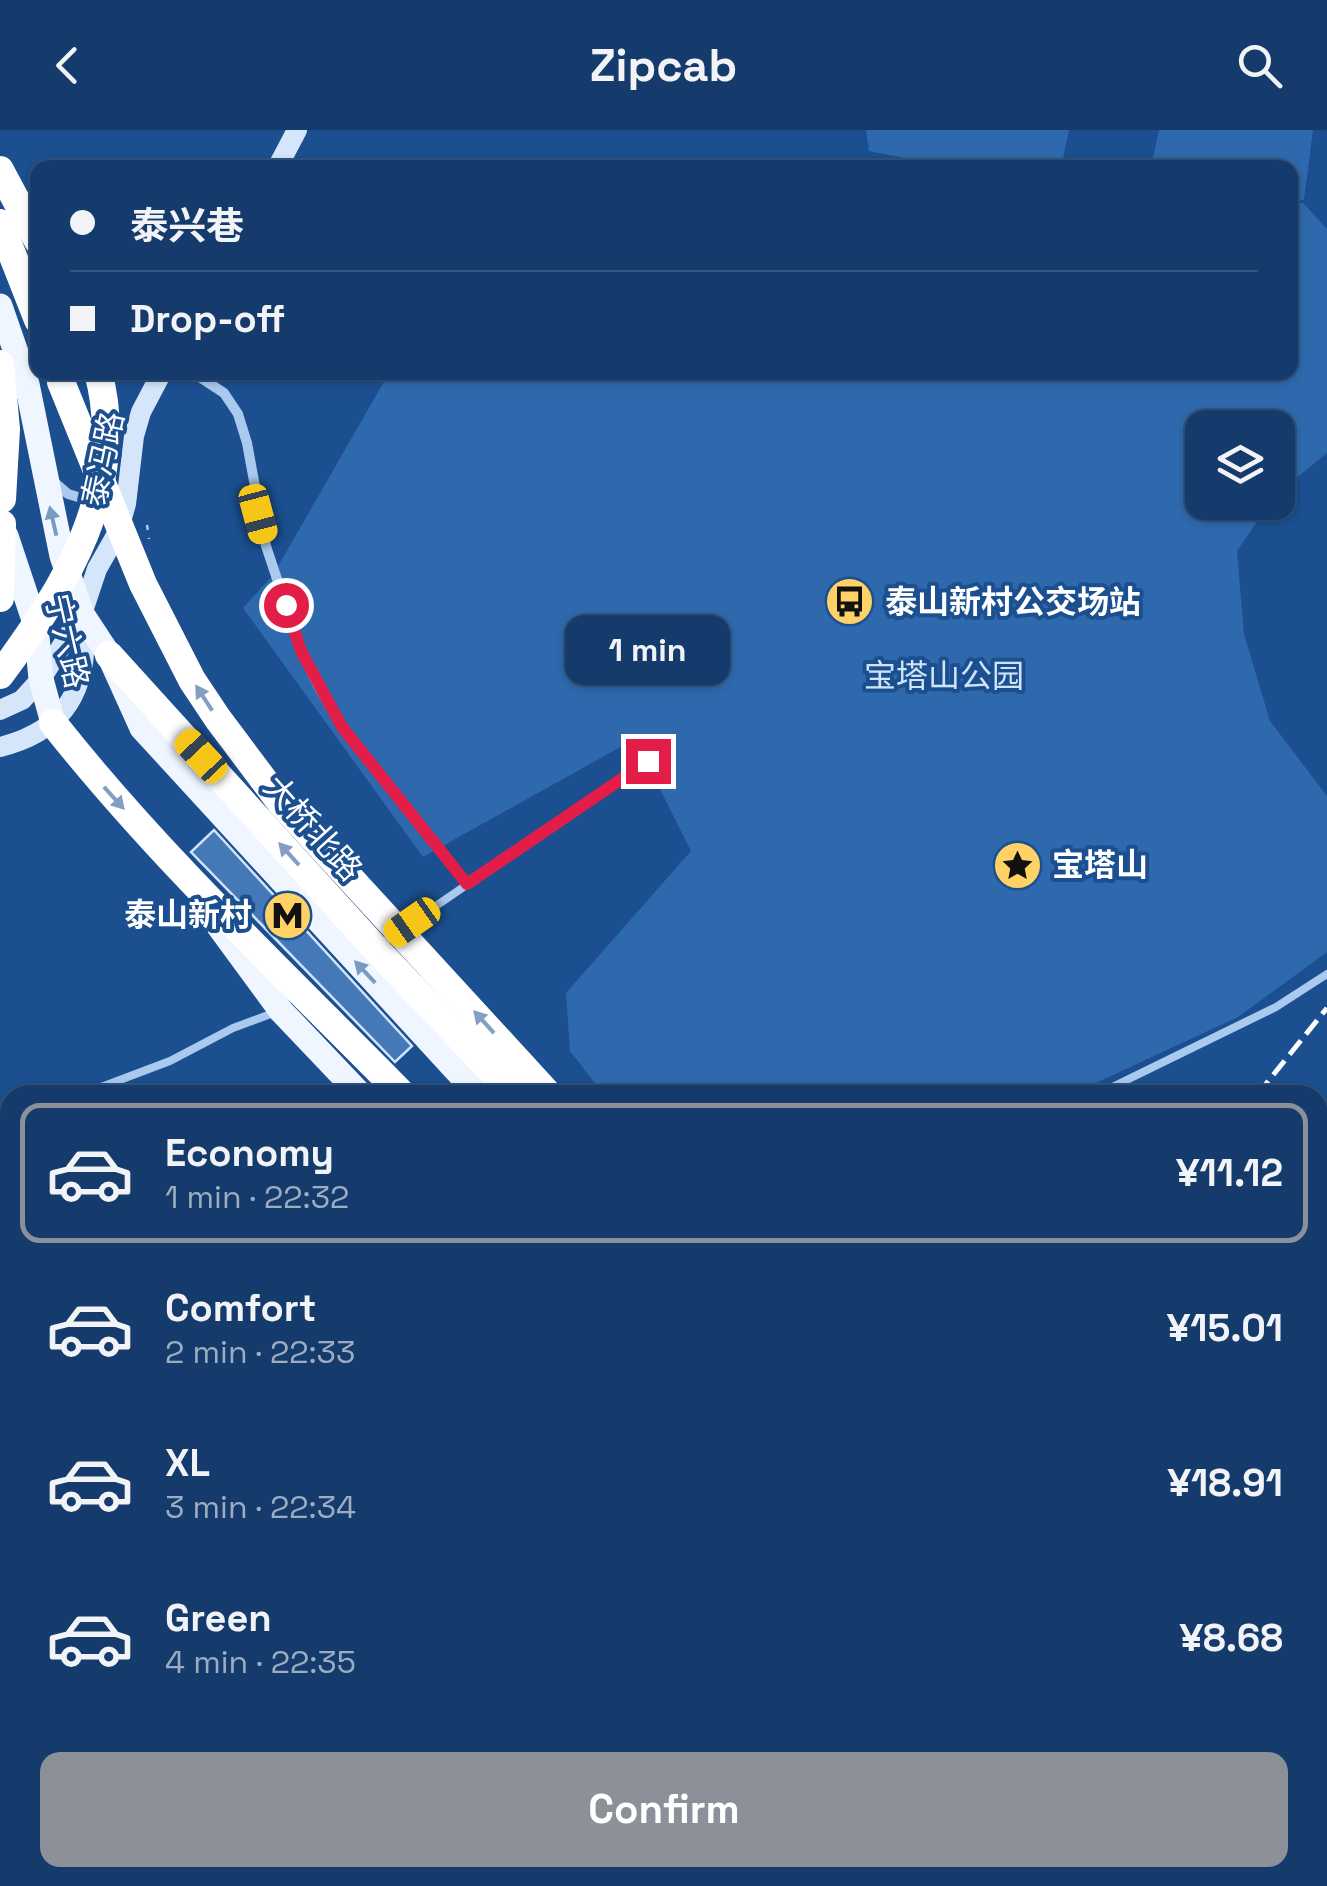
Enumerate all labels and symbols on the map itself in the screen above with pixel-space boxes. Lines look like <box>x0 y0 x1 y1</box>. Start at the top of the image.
street label: 泰冯路 <box>73 408 133 510</box>
car <box>236 481 280 547</box>
one-way arrow <box>45 505 60 536</box>
bus stop icon: 泰山新村公交场站 <box>824 576 876 628</box>
place label: 泰山新村公交场站 <box>885 582 1141 622</box>
route start <box>264 583 309 628</box>
street label: 宁六路 <box>37 590 97 692</box>
callout: 1 min <box>566 616 730 686</box>
park label: 宝塔山公园 <box>864 656 1024 696</box>
one-way arrow <box>195 684 213 711</box>
car <box>170 724 232 788</box>
route end <box>626 739 671 784</box>
street label: 大桥北路 <box>255 767 371 889</box>
one-way arrow <box>103 785 125 810</box>
place icon: 宝塔山 <box>991 839 1043 891</box>
one-way arrow <box>279 842 301 867</box>
place label: 宝塔山 <box>1052 845 1148 885</box>
metro station icon: 泰山新村 <box>261 889 313 941</box>
car <box>379 893 445 951</box>
place label: 泰山新村 <box>124 895 252 935</box>
one-way arrow <box>354 960 377 984</box>
one-way arrow <box>474 1010 496 1035</box>

